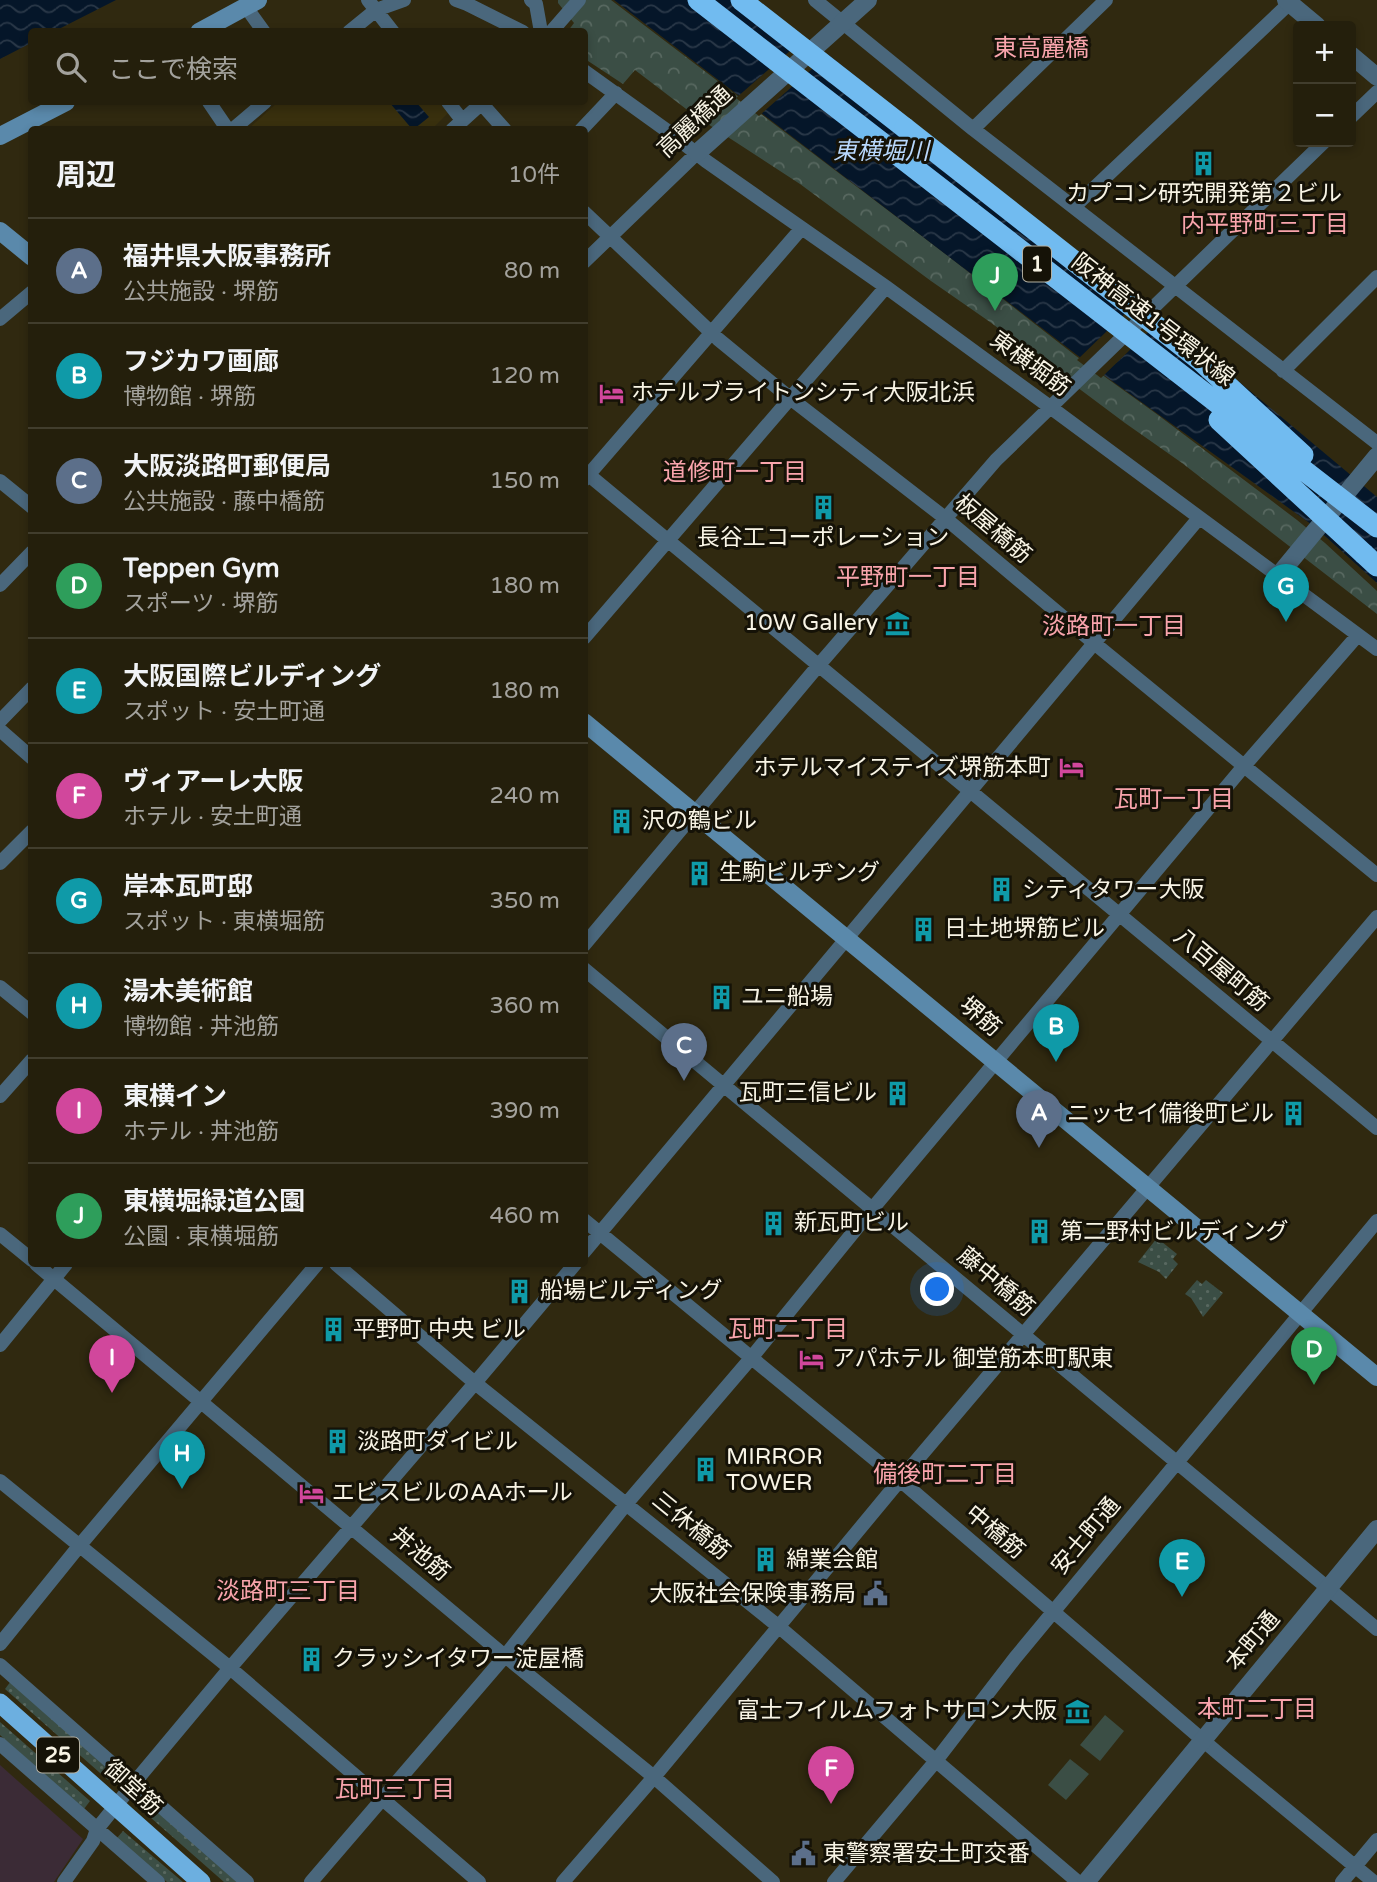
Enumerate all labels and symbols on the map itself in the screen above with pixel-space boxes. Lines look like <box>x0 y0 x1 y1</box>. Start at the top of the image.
district label: 東高麗橋 <box>993 34 1089 63</box>
street label: 高麗橋通 <box>652 80 738 164</box>
water label: 東横堀川 <box>833 137 932 166</box>
building icon: カプコン研究開発第２ビル <box>1190 150 1218 178</box>
place label: カプコン研究開発第２ビル <box>1066 180 1342 208</box>
district label: 内平野町三丁目 <box>1181 210 1349 239</box>
road number: 1 <box>1023 246 1051 282</box>
street label: 阪神高速1号環状線 <box>1066 248 1240 392</box>
pin: J <box>972 253 1018 311</box>
street label: 東横堀筋 <box>985 326 1075 402</box>
hotel icon: ホテルブライトンシティ大阪北浜 <box>597 379 625 407</box>
place label: ホテルブライトンシティ大阪北浜 <box>631 379 975 407</box>
district label: 道修町一丁目 <box>663 458 807 487</box>
street label: 板屋橋筋 <box>949 489 1037 569</box>
building icon: 長谷工コーポレーション <box>809 494 837 522</box>
place label: 長谷工コーポレーション <box>697 524 949 552</box>
district label: 平野町一丁目 <box>836 563 980 592</box>
pin: G <box>1263 564 1309 622</box>
place label: 10W Gallery <box>744 609 878 637</box>
museum icon: 10W Gallery <box>884 609 912 637</box>
district label: 淡路町一丁目 <box>1042 612 1186 641</box>
place label: ホテルマイステイズ堺筋本町 <box>753 754 1051 782</box>
hotel icon: ホテルマイステイズ堺筋本町 <box>1057 754 1085 782</box>
district label: 瓦町一丁目 <box>1114 785 1234 814</box>
building icon: 沢の鶴ビル <box>608 807 636 835</box>
place label: 沢の鶴ビル <box>642 807 757 835</box>
building icon: 生駒ビルヂング <box>685 859 713 887</box>
place label: 生駒ビルヂング <box>719 859 880 887</box>
building icon: シティタワー大阪 <box>988 876 1016 904</box>
place label: シティタワー大阪 <box>1022 876 1205 904</box>
building icon: 日土地堺筋ビル <box>910 915 938 943</box>
place label: 日土地堺筋ビル <box>944 915 1105 943</box>
street label: 八百屋町筋 <box>1168 922 1274 1018</box>
building icon: ユニ船場 <box>707 983 735 1011</box>
place label: ユニ船場 <box>741 983 833 1011</box>
street label: 堺筋 <box>953 991 1007 1043</box>
pin: B <box>1033 1004 1079 1062</box>
pin: C <box>661 1023 707 1081</box>
place label: 瓦町三信ビル <box>739 1079 877 1107</box>
building icon: 瓦町三信ビル <box>883 1079 911 1107</box>
pin: A <box>1016 1090 1062 1148</box>
place label: ニッセイ備後町ビル <box>1067 1100 1274 1128</box>
building icon: ニッセイ備後町ビル <box>1280 1100 1308 1128</box>
building icon: 新瓦町ビル <box>760 1209 788 1237</box>
place label: 新瓦町ビル <box>794 1209 909 1237</box>
building icon: 第二野村ビルディング <box>1026 1218 1054 1246</box>
place label: 第二野村ビルディング <box>1060 1218 1288 1246</box>
street label: 藤中橋筋 <box>952 1242 1040 1322</box>
your location <box>920 1272 954 1306</box>
building icon: 船場ビルディング <box>506 1277 534 1305</box>
place label: 船場ビルディング <box>540 1277 722 1305</box>
district label: 瓦町二丁目 <box>728 1315 848 1344</box>
building icon: 平野町 中央 ビル <box>319 1316 347 1344</box>
place label: 平野町 中央 ビル <box>353 1316 526 1344</box>
pin: D <box>1291 1327 1337 1385</box>
pin: I <box>89 1335 135 1393</box>
hotel icon: アパホテル 御堂筋本町駅東 <box>798 1345 826 1373</box>
place label: アパホテル 御堂筋本町駅東 <box>832 1345 1114 1373</box>
building icon: 淡路町ダイビル <box>323 1428 351 1456</box>
place label: 淡路町ダイビル <box>357 1428 518 1456</box>
pin: H <box>159 1431 205 1489</box>
place label: MIRROR TOWER <box>726 1443 823 1497</box>
building icon: MIRROR TOWER <box>692 1456 720 1484</box>
district label: 備後町二丁目 <box>873 1460 1017 1489</box>
hotel icon: エビスビルのAAホール <box>298 1479 326 1507</box>
place label: エビスビルのAAホール <box>332 1479 573 1507</box>
street label: 三休橋筋 <box>646 1486 736 1566</box>
street label: 安土町通 <box>1046 1492 1126 1580</box>
street label: 中橋筋 <box>960 1499 1030 1565</box>
street label: 丼池筋 <box>385 1521 455 1587</box>
pin: E <box>1159 1539 1205 1597</box>
building icon: 綿業会館 <box>752 1546 780 1574</box>
place label: 綿業会館 <box>786 1546 878 1574</box>
district label: 淡路町三丁目 <box>216 1577 360 1606</box>
place label: 大阪社会保険事務局 <box>649 1580 856 1608</box>
public building icon: 大阪社会保険事務局 <box>862 1580 890 1608</box>
street label: 本町通 <box>1220 1606 1286 1676</box>
building icon: クラッシイタワー淀屋橋 <box>298 1645 326 1673</box>
place label: クラッシイタワー淀屋橋 <box>332 1645 584 1673</box>
district label: 本町二丁目 <box>1197 1695 1317 1724</box>
place label: 富士フイルムフォトサロン大阪 <box>737 1697 1057 1725</box>
museum icon: 富士フイルムフォトサロン大阪 <box>1063 1697 1091 1725</box>
road number: 25 <box>37 1738 79 1772</box>
pin: F <box>808 1746 854 1804</box>
street label: 御堂筋 <box>98 1755 168 1821</box>
district label: 瓦町三丁目 <box>335 1775 455 1804</box>
public building icon: 東警察署安土町交番 <box>789 1840 817 1868</box>
place label: 東警察署安土町交番 <box>823 1840 1030 1868</box>

